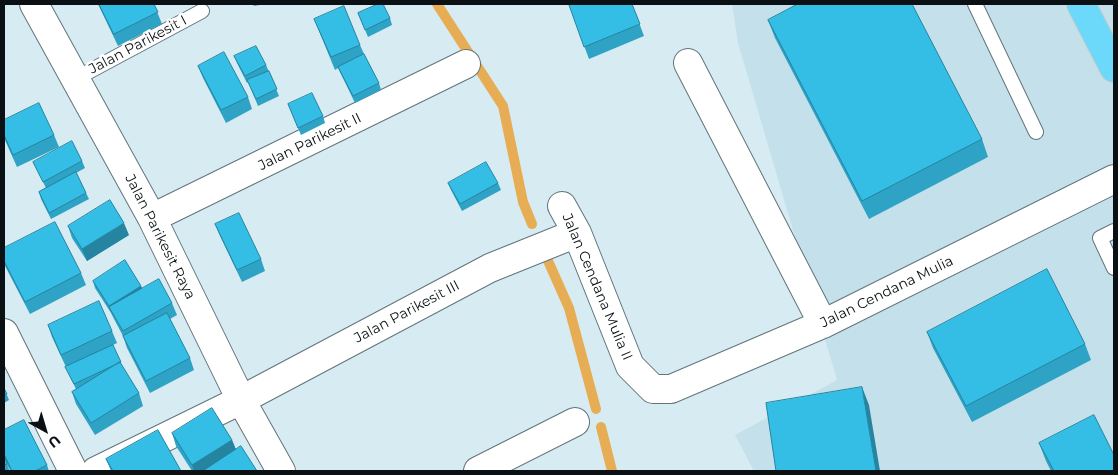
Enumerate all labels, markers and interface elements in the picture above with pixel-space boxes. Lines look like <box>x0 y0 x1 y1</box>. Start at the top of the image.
street label: Jalan Parikesit I <box>86 12 190 78</box>
street label: Jalan Parikesit II <box>256 110 364 174</box>
street label: Jalan Parikesit Raya <box>121 172 199 302</box>
street label: Jalan Cendana Mulia II <box>558 211 636 363</box>
street label: Jalan Cendana Mulia <box>818 253 956 331</box>
street label: Jalan Parikesit III <box>351 277 463 347</box>
north arrow <box>20 405 70 455</box>
text: U <box>44 431 64 452</box>

